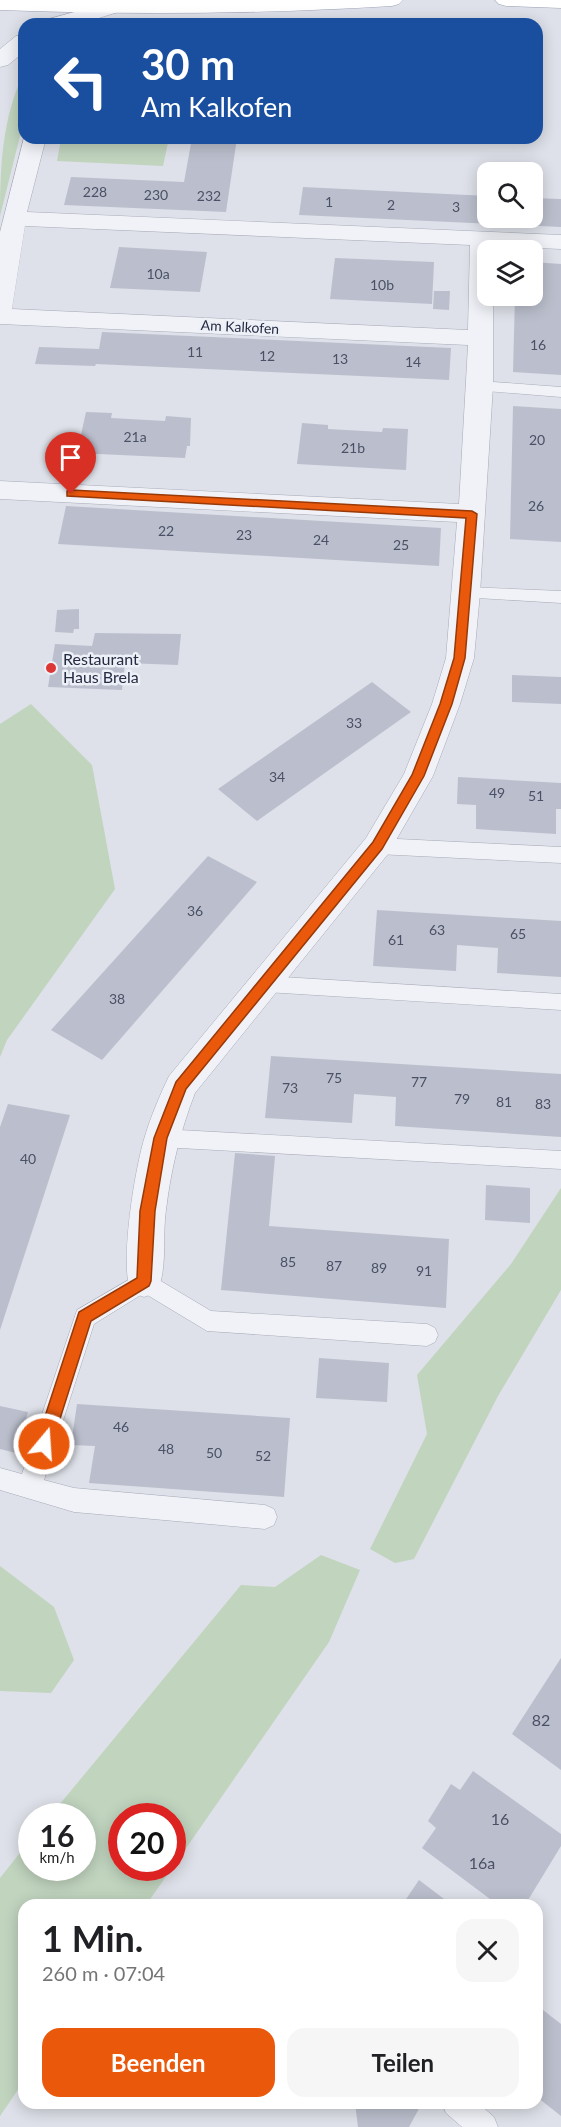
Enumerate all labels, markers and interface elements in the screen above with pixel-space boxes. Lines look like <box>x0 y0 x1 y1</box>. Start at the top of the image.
text: 30 m <box>141 39 235 89</box>
icon: left <box>42 42 120 120</box>
text: Am Kalkofen <box>141 90 292 123</box>
map controls <box>477 162 543 306</box>
button: search <box>477 162 543 228</box>
house number: 228 <box>83 183 107 200</box>
house number: 230 <box>144 186 168 203</box>
house number: 232 <box>197 187 221 204</box>
house number: 1 <box>325 193 333 210</box>
house number: 2 <box>387 196 395 213</box>
house number: 3 <box>452 198 460 215</box>
button: layers <box>477 240 543 306</box>
house number: 10a <box>146 265 170 282</box>
house number: 10b <box>370 276 394 293</box>
street label: Am Kalkofen <box>200 316 280 337</box>
house number: 16 <box>530 336 546 353</box>
house number: 11 <box>187 343 203 360</box>
house number: 12 <box>259 347 275 364</box>
house number: 13 <box>332 350 348 367</box>
house number: 14 <box>405 353 421 370</box>
house number: 21a <box>123 428 147 445</box>
house number: 20 <box>529 431 545 448</box>
pin <box>45 432 96 494</box>
house number: 21b <box>341 439 365 456</box>
icon: arrive <box>54 441 87 474</box>
house number: 26 <box>528 497 544 514</box>
house number: 22 <box>158 522 174 539</box>
house number: 23 <box>236 526 252 543</box>
house number: 24 <box>313 531 329 548</box>
house number: 25 <box>393 536 409 553</box>
place label: Restaurant Haus Brela <box>63 649 139 686</box>
marker: Restaurant Haus Brela <box>44 661 58 675</box>
house number: 33 <box>346 714 362 731</box>
house number: 34 <box>269 768 285 785</box>
house number: 49 <box>489 784 505 801</box>
house number: 51 <box>528 787 544 804</box>
house number: 36 <box>187 902 203 919</box>
house number: 63 <box>429 921 445 938</box>
house number: 65 <box>510 925 526 942</box>
house number: 61 <box>388 931 404 948</box>
house number: 38 <box>109 990 125 1007</box>
house number: 75 <box>326 1069 342 1086</box>
house number: 77 <box>411 1073 427 1090</box>
house number: 73 <box>282 1079 298 1096</box>
house number: 79 <box>454 1090 470 1107</box>
house number: 81 <box>496 1093 512 1110</box>
house number: 83 <box>535 1095 551 1112</box>
house number: 40 <box>20 1150 36 1167</box>
house number: 85 <box>280 1253 296 1270</box>
house number: 87 <box>326 1257 342 1274</box>
house number: 89 <box>371 1259 387 1276</box>
house number: 91 <box>416 1262 432 1279</box>
position arrow <box>12 1412 76 1476</box>
house number: 46 <box>113 1418 129 1435</box>
house number: 48 <box>158 1440 174 1457</box>
house number: 50 <box>206 1444 222 1461</box>
house number: 52 <box>255 1447 271 1464</box>
house number: 82 <box>532 1710 550 1729</box>
speed limit sign: 20 <box>108 1803 186 1881</box>
house number: 16 <box>491 1809 509 1828</box>
text: 16 <box>40 1817 74 1853</box>
text: km/h <box>39 1848 75 1866</box>
house number: 16a <box>469 1853 495 1872</box>
text: 1 Min. <box>42 1916 143 1960</box>
button: close <box>456 1919 519 1982</box>
text: 260 m · 07:04 <box>42 1961 165 1985</box>
button: Beenden <box>42 2028 275 2097</box>
button: Teilen <box>287 2028 519 2097</box>

